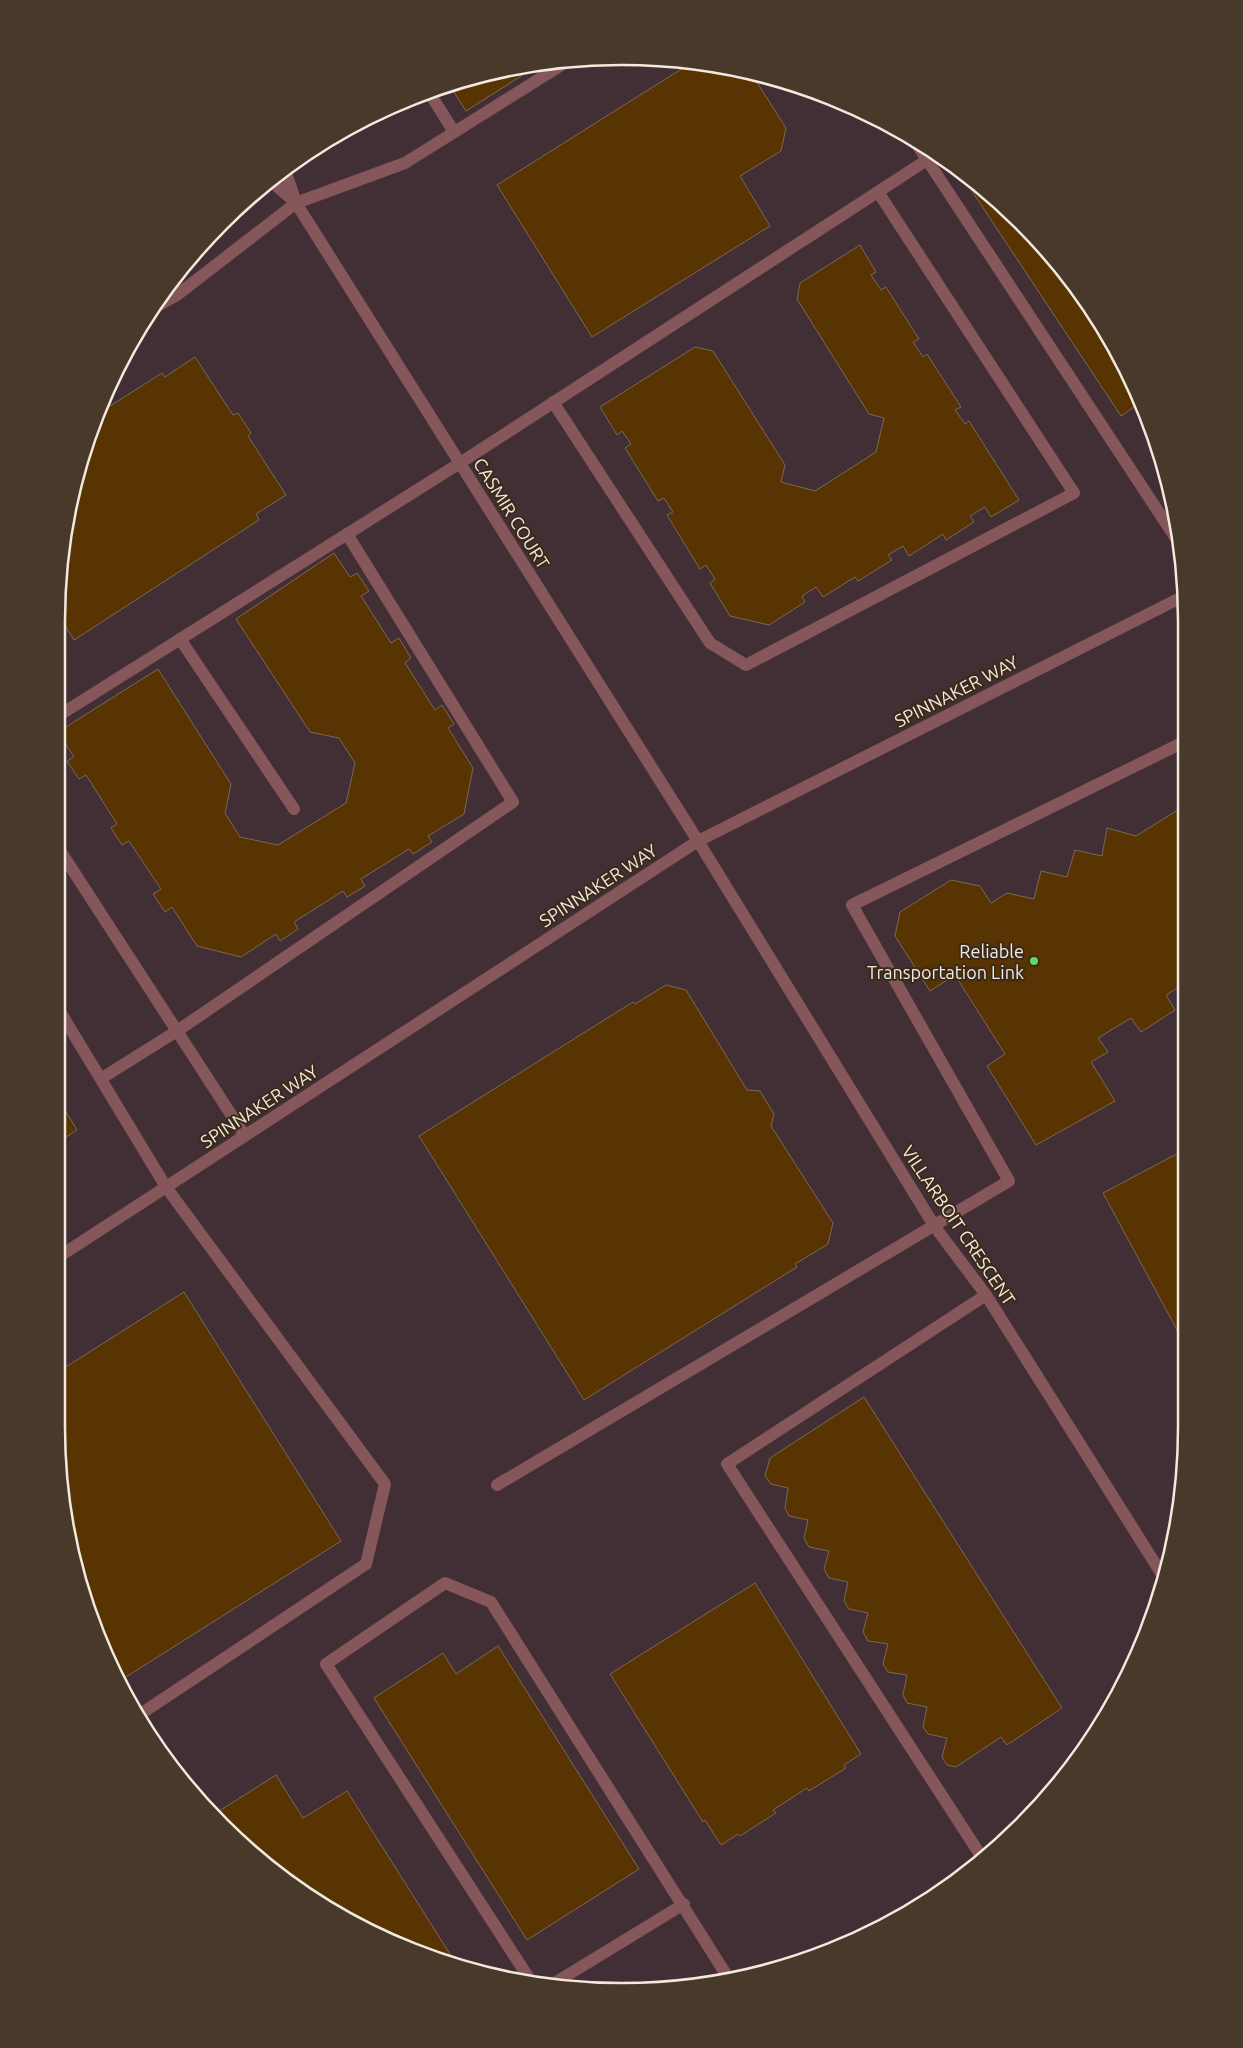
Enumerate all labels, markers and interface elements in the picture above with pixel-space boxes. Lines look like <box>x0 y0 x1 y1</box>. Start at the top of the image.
street label: CASMIR COURT <box>470 454 554 572</box>
street label: SPINNAKER WAY <box>891 651 1022 731</box>
street label: SPINNAKER WAY <box>536 839 661 930</box>
place label: Reliable Transportation Link <box>867 941 1024 982</box>
marker: Reliable Transportation Link <box>1028 955 1040 967</box>
street label: SPINNAKER WAY <box>197 1060 322 1151</box>
street label: VILLARBOIT CRESCENT <box>898 1142 1020 1308</box>

